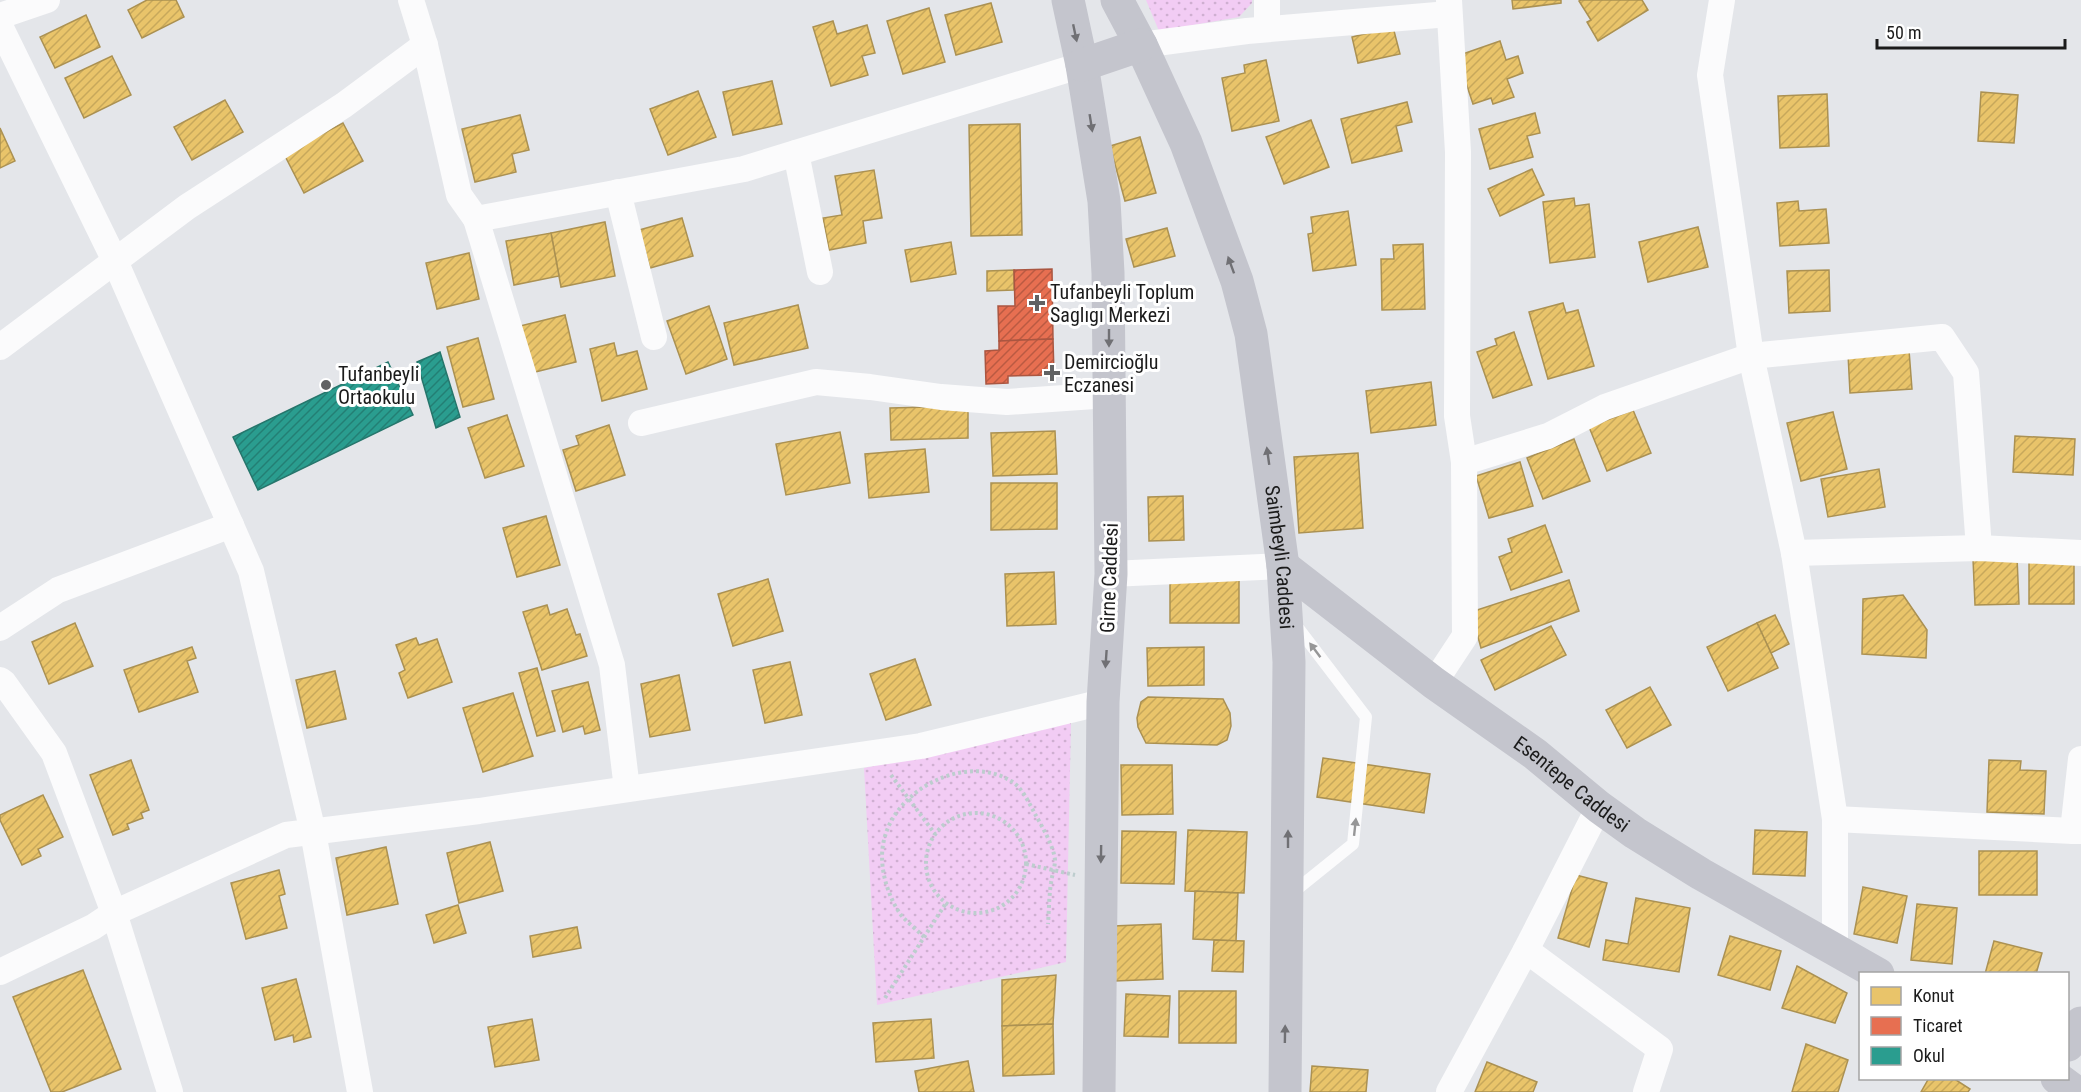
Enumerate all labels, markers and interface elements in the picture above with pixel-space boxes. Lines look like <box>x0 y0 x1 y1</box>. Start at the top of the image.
scale bar <box>1877 12 2064 50</box>
text: 50 m <box>1886 22 1921 43</box>
one-way arrow <box>1071 23 1080 42</box>
one-way arrow <box>1087 114 1096 133</box>
one-way arrow <box>1226 256 1235 274</box>
place label: Tufanbeyli Toplum Saglıgı Merkezi <box>1050 280 1194 327</box>
marker: Tufanbeyli Toplum Saglıgı Merkezi <box>1028 294 1046 312</box>
one-way arrow <box>1104 328 1114 347</box>
place label: Demircioğlu Eczanesi <box>1064 350 1158 397</box>
place label: Tufanbeyli Ortaokulu <box>338 362 419 409</box>
marker: Demircioğlu Eczanesi <box>1045 366 1059 380</box>
marker: Tufanbeyli Ortaokulu <box>319 378 333 392</box>
one-way arrow <box>1263 446 1272 465</box>
street label: Saimbeyli Caddesi <box>1260 484 1299 630</box>
street label: Girne Caddesi <box>1095 523 1123 633</box>
one-way arrow <box>1310 643 1322 658</box>
one-way arrow <box>1101 649 1111 668</box>
street label: Esentepe Caddesi <box>1509 731 1634 837</box>
one-way arrow <box>1350 818 1359 837</box>
one-way arrow <box>1283 829 1293 848</box>
one-way arrow <box>1096 844 1106 863</box>
legend <box>1859 972 2069 1080</box>
text: Konut <box>1913 985 1954 1006</box>
text: Ticaret <box>1913 1015 1963 1036</box>
one-way arrow <box>1281 1024 1290 1043</box>
text: Okul <box>1913 1045 1945 1066</box>

